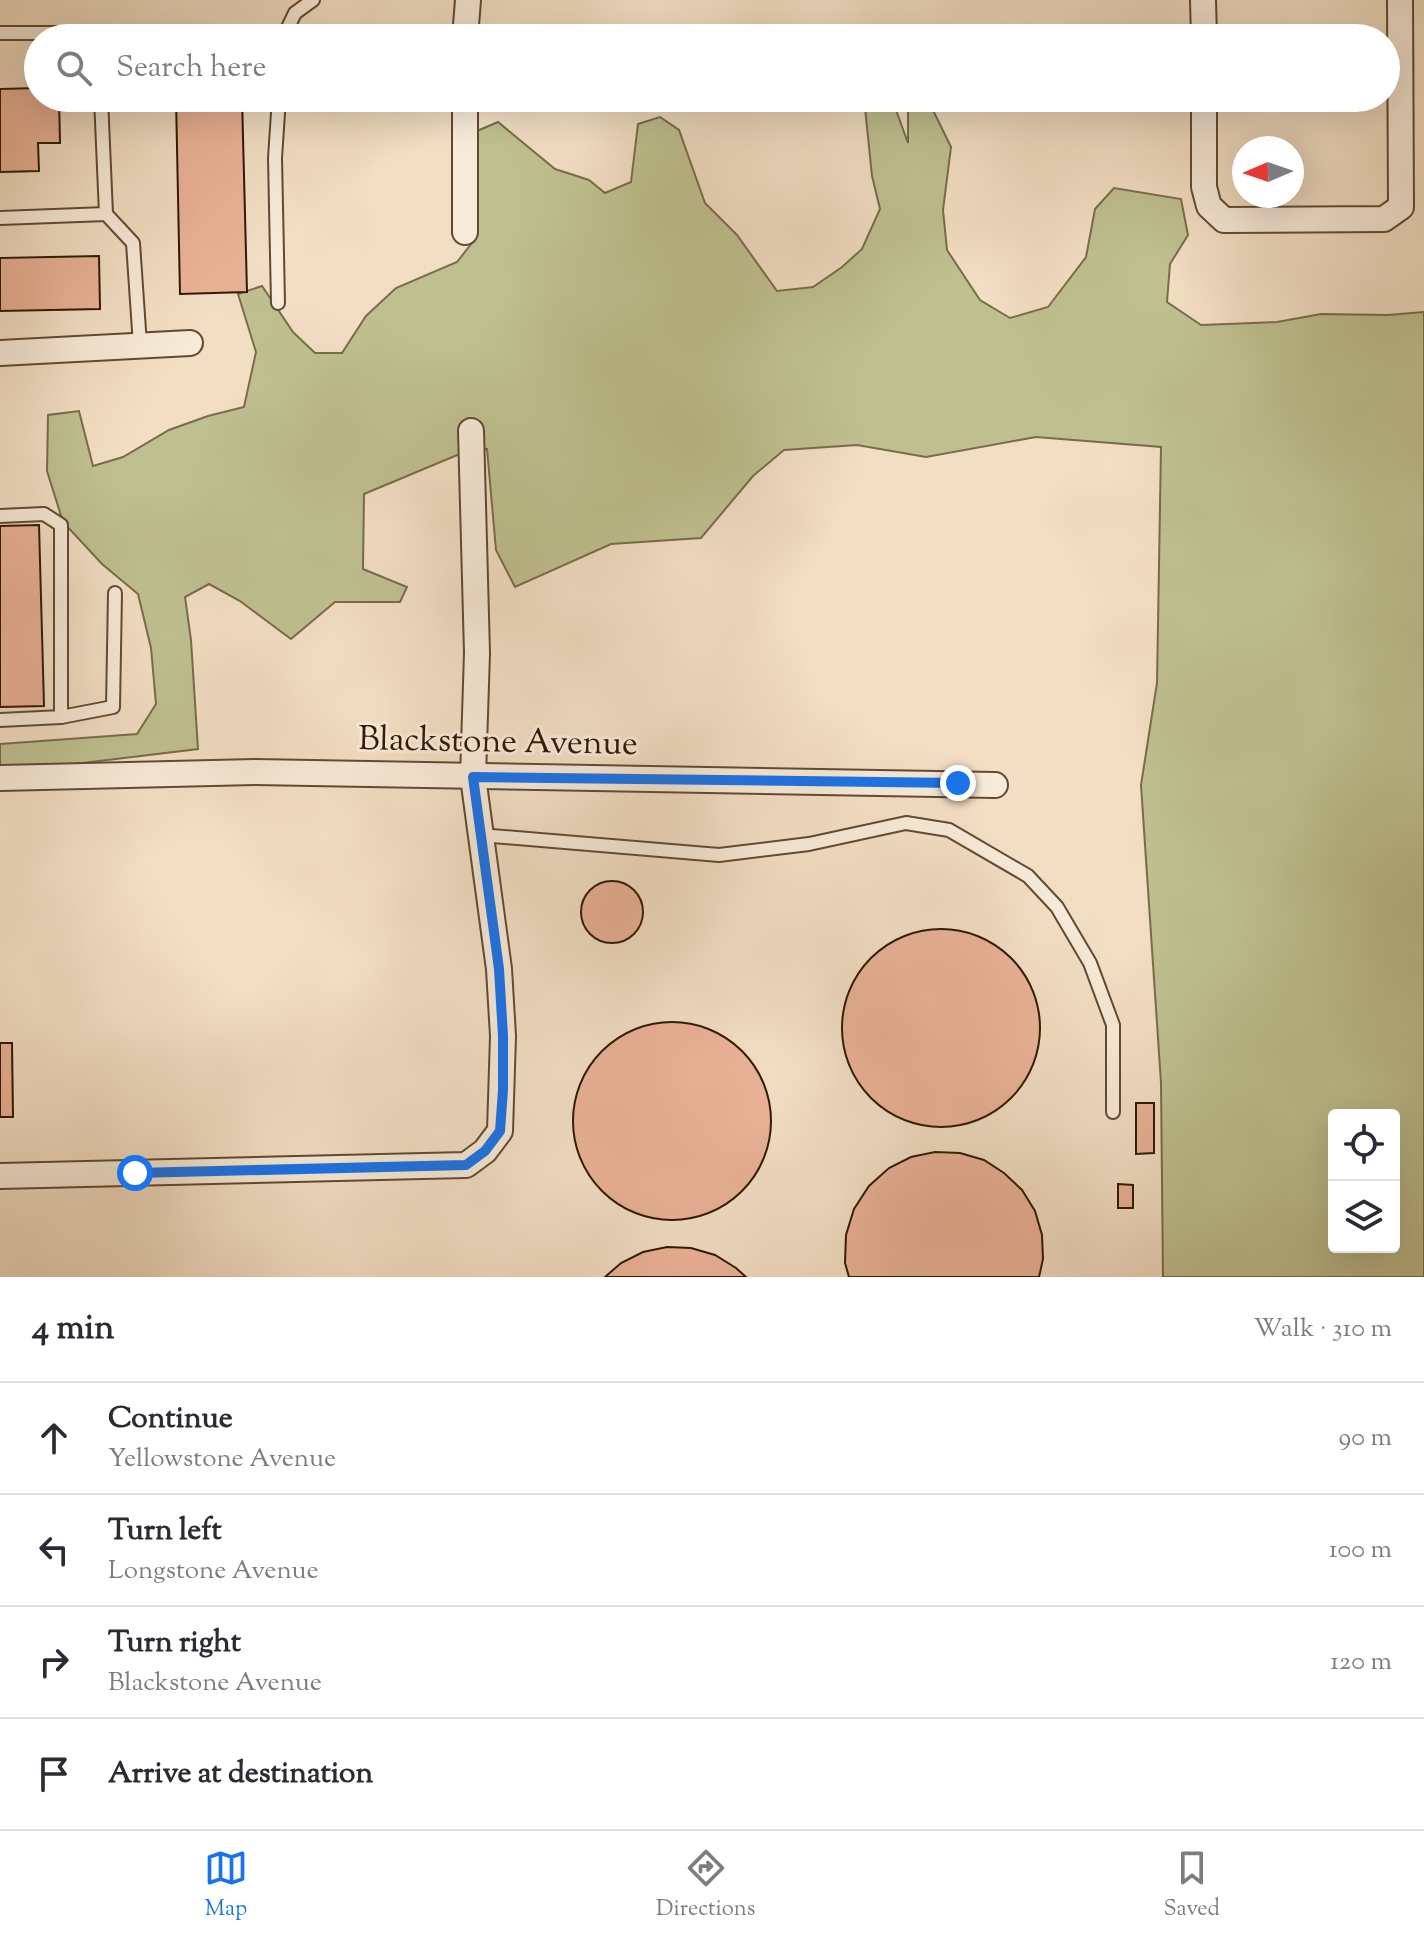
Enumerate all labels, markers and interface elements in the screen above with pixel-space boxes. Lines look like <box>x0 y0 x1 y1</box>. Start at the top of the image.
search box <box>24 24 1400 112</box>
icon: search <box>52 46 96 90</box>
text: Search here <box>116 47 266 90</box>
north arrow <box>1232 136 1304 208</box>
street label: Blackstone Avenue <box>358 716 638 770</box>
route end <box>940 765 976 801</box>
map controls <box>1328 1109 1400 1253</box>
button: locate <box>1328 1109 1400 1181</box>
route start <box>117 1155 153 1191</box>
button: layers <box>1328 1181 1400 1253</box>
text: 4 min <box>32 1305 114 1354</box>
text: Walk · 310 m <box>1253 1311 1392 1348</box>
text: Continue <box>108 1398 233 1441</box>
icon: ahead <box>32 1416 76 1460</box>
text: 90 m <box>1339 1420 1392 1457</box>
text: Yellowstone Avenue <box>108 1441 336 1478</box>
text: Turn left <box>108 1510 222 1553</box>
icon: left <box>32 1528 76 1572</box>
text: 100 m <box>1329 1532 1392 1569</box>
text: Longstone Avenue <box>108 1553 319 1590</box>
text: Turn right <box>108 1622 241 1665</box>
icon: right <box>32 1640 76 1684</box>
text: 120 m <box>1330 1644 1392 1681</box>
text: Blackstone Avenue <box>108 1665 322 1702</box>
icon: arrive <box>32 1752 76 1796</box>
text: Arrive at destination <box>108 1753 373 1796</box>
tab: Map <box>204 1846 248 1926</box>
tab: Directions <box>656 1846 755 1926</box>
tab: Saved <box>1163 1846 1220 1926</box>

